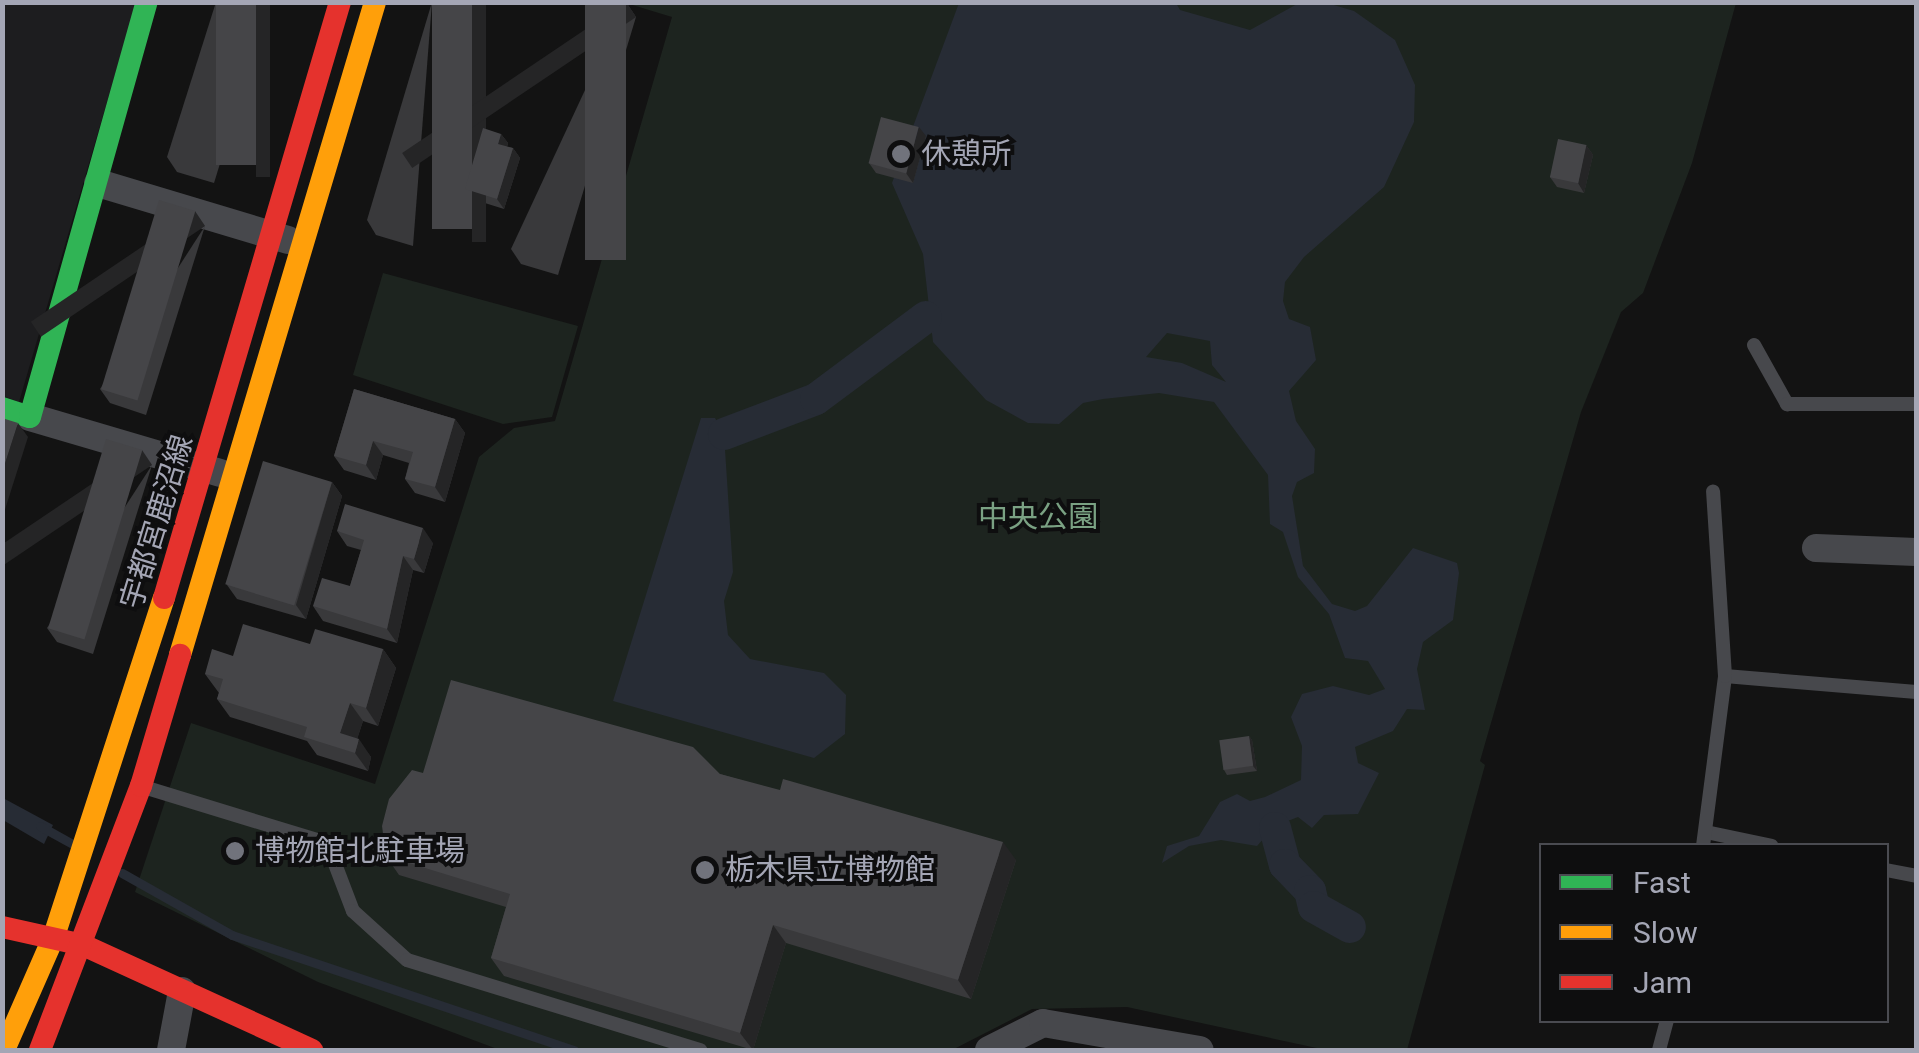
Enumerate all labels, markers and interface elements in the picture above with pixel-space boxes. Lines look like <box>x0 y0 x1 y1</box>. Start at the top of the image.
place label: 休憩所 <box>921 136 1011 172</box>
marker: 休憩所 <box>890 143 912 165</box>
street label: 宇都宮鹿沼線 <box>113 431 201 613</box>
park label: 中央公園 <box>978 499 1098 535</box>
place label: 博物館北駐車場 <box>255 833 465 869</box>
marker: 博物館北駐車場 <box>224 840 246 862</box>
legend <box>1539 843 1889 1023</box>
place label: 栃木県立博物館 <box>725 852 935 888</box>
marker: 栃木県立博物館 <box>694 859 716 881</box>
text: Fast <box>1633 865 1691 900</box>
text: Slow <box>1633 915 1698 950</box>
text: Jam <box>1633 965 1692 1000</box>

